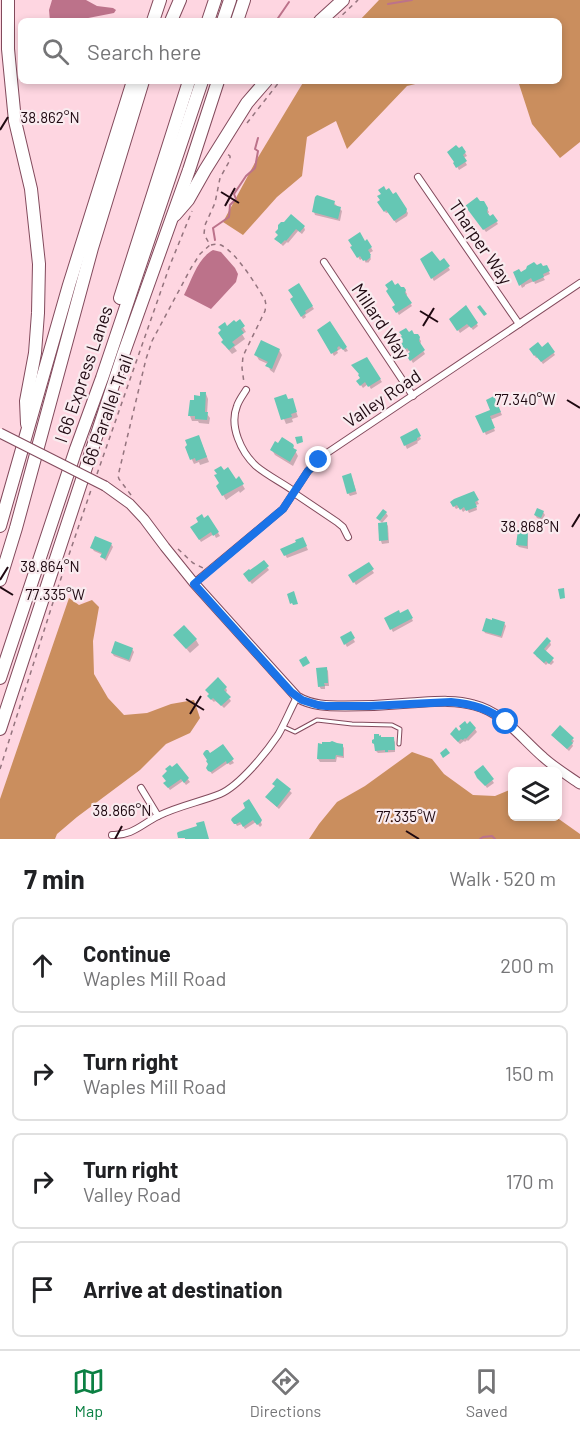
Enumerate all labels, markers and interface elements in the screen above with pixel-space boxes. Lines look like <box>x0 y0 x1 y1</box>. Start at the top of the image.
search box <box>18 18 562 84</box>
icon: search <box>39 35 72 68</box>
text: Search here <box>87 38 201 64</box>
text: 38.862°N <box>20 108 80 126</box>
street label: Tharper Way <box>445 195 517 289</box>
street label: Millard Way <box>348 279 414 363</box>
street label: I 66 Express Lanes <box>49 303 117 445</box>
street label: 66 Parallel Trail <box>77 351 137 469</box>
street label: Valley Road <box>339 364 425 432</box>
text: 77.340°W <box>494 390 556 408</box>
route end <box>305 446 331 472</box>
text: 38.868°N <box>501 517 559 535</box>
text: 38.864°N <box>20 557 80 575</box>
text: 77.335°W <box>25 585 85 603</box>
route start <box>492 708 518 734</box>
map controls <box>508 767 562 821</box>
button: layers <box>508 767 562 821</box>
text: 38.866°N <box>93 801 151 819</box>
text: 77.335°W <box>376 807 436 825</box>
text: 7 min <box>24 863 85 894</box>
text: Walk · 520 m <box>450 866 556 890</box>
text: Continue <box>83 940 171 966</box>
icon: ahead <box>26 949 59 982</box>
text: 200 m <box>500 953 554 977</box>
text: Waples Mill Road <box>83 966 226 990</box>
text: Turn right <box>83 1048 178 1074</box>
icon: right <box>26 1057 59 1090</box>
text: 150 m <box>505 1061 554 1085</box>
text: Waples Mill Road <box>83 1074 226 1098</box>
text: Turn right <box>83 1156 178 1182</box>
icon: right <box>26 1165 59 1198</box>
text: 170 m <box>506 1169 554 1193</box>
text: Valley Road <box>83 1182 181 1206</box>
icon: arrive <box>26 1273 59 1306</box>
text: Arrive at destination <box>83 1276 282 1302</box>
tab: Map <box>72 1365 105 1420</box>
tab: Directions <box>250 1365 321 1420</box>
tab: Saved <box>466 1365 508 1420</box>

